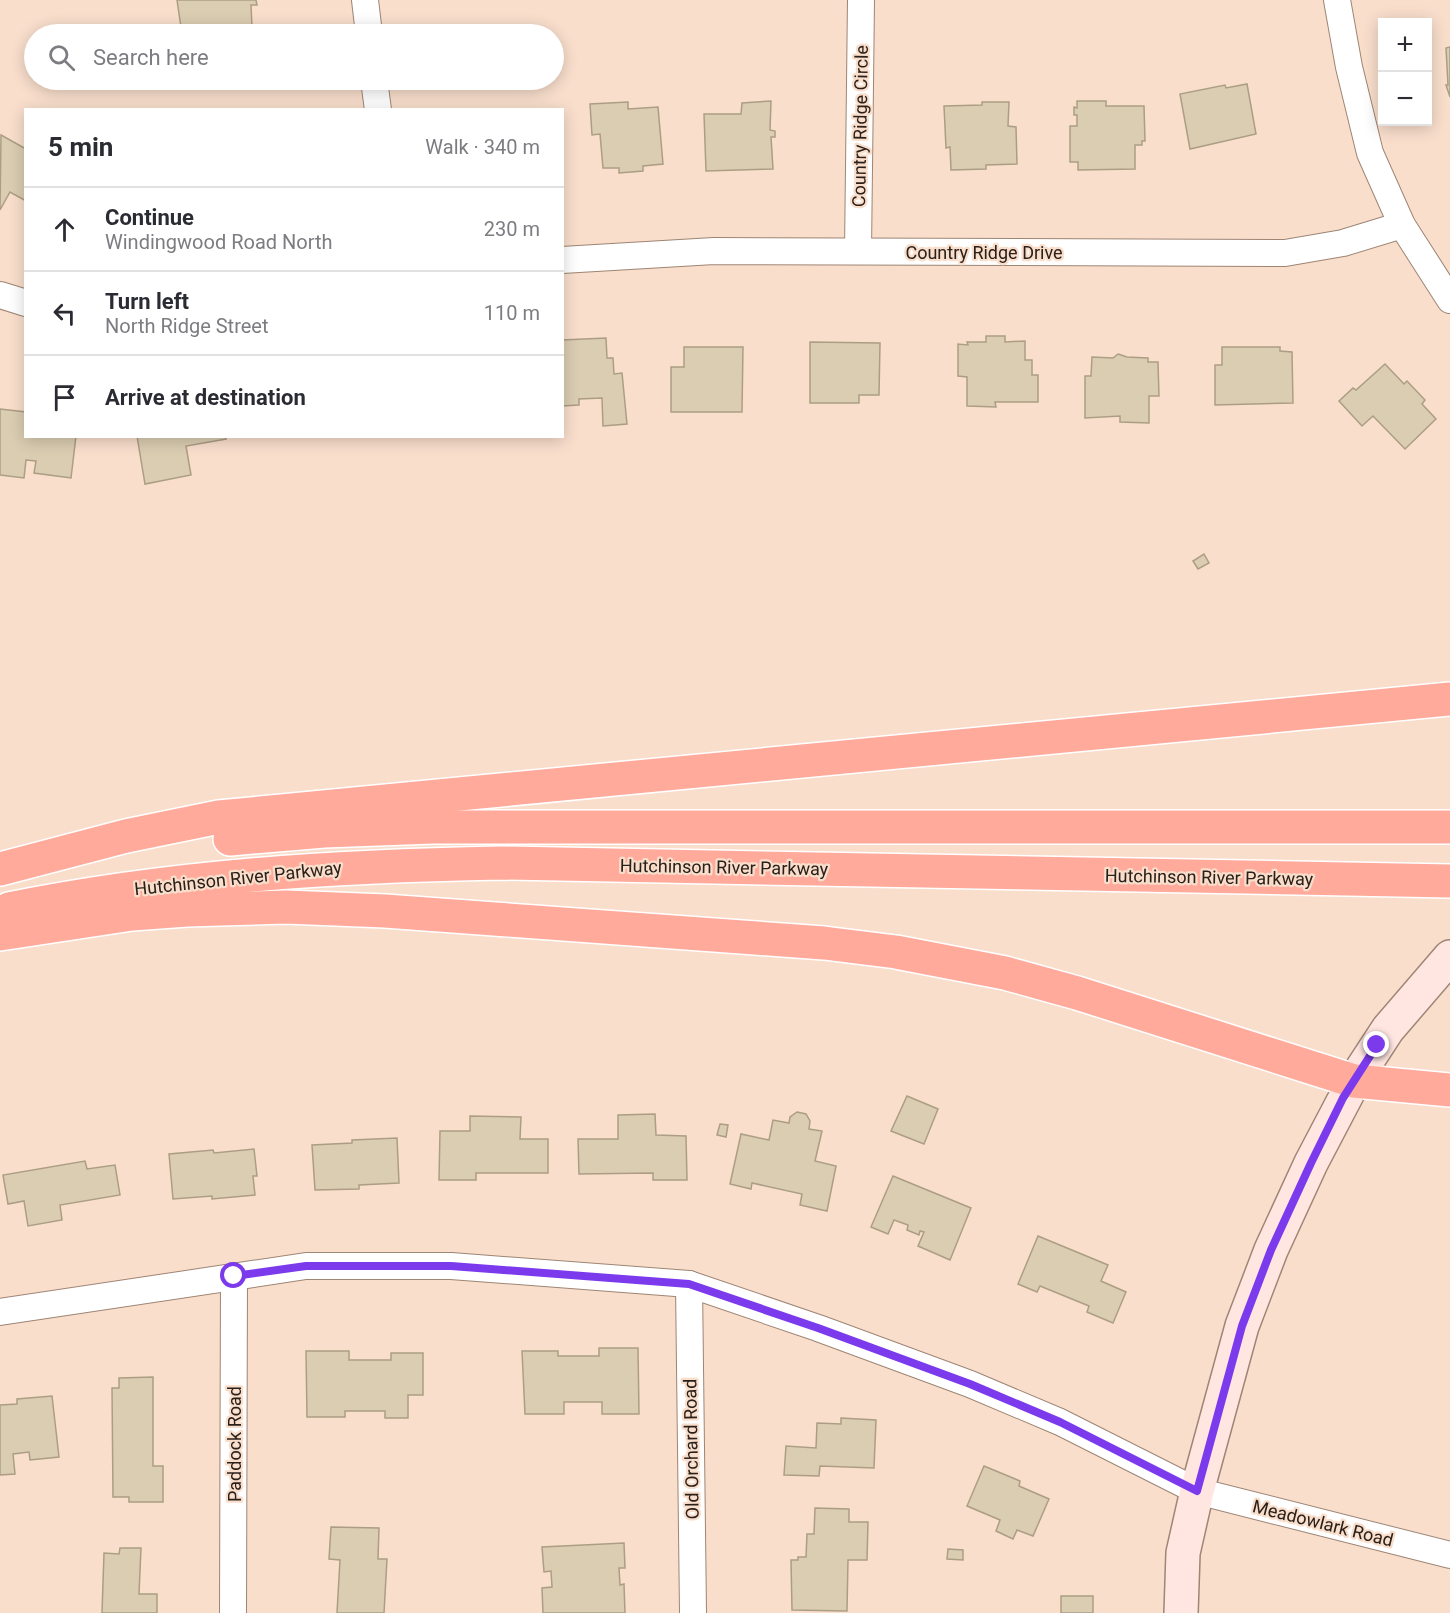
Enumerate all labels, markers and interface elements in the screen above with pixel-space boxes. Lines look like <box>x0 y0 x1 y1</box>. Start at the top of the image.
map controls <box>1378 18 1432 126</box>
button: + <box>1378 18 1432 72</box>
search box <box>24 24 564 90</box>
icon: search <box>45 41 78 74</box>
text: Search here <box>93 45 209 70</box>
street label: Country Ridge Circle <box>848 45 872 207</box>
button: − <box>1378 72 1432 126</box>
text: 5 min <box>48 132 113 162</box>
text: Walk · 340 m <box>425 135 540 159</box>
text: Continue <box>105 205 194 230</box>
icon: ahead <box>48 213 81 246</box>
text: 230 m <box>484 217 540 241</box>
text: Windingwood Road North <box>105 230 333 254</box>
street label: Country Ridge Drive <box>905 242 1063 263</box>
text: Turn left <box>105 289 189 314</box>
icon: left <box>48 297 81 330</box>
text: 110 m <box>484 301 540 325</box>
text: North Ridge Street <box>105 314 269 338</box>
icon: arrive <box>48 381 81 414</box>
text: Arrive at destination <box>105 385 306 410</box>
street label: Hutchinson River Parkway <box>620 855 829 879</box>
street label: Hutchinson River Parkway <box>133 857 343 899</box>
street label: Hutchinson River Parkway <box>1105 865 1314 889</box>
route end <box>1363 1031 1389 1057</box>
route start <box>220 1262 246 1288</box>
street label: Old Orchard Road <box>679 1378 703 1520</box>
street label: Paddock Road <box>224 1386 245 1502</box>
street label: Meadowlark Road <box>1251 1495 1395 1551</box>

